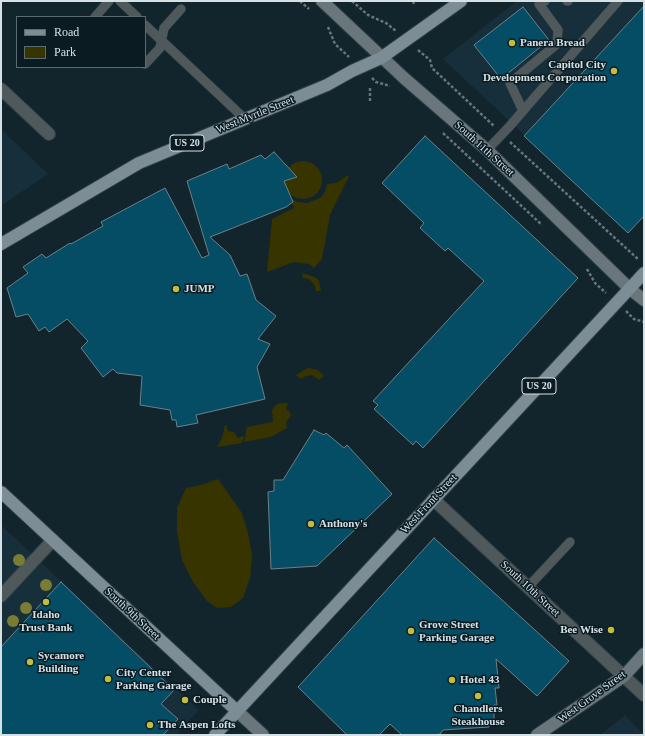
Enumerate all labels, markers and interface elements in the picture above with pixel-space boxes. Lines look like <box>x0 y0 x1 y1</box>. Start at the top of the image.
legend <box>16 16 146 68</box>
text: Road <box>54 25 79 39</box>
place label: Panera Bread <box>520 36 585 50</box>
marker: Panera Bread <box>507 38 517 48</box>
text: Park <box>54 45 76 59</box>
place label: Capitol City Development Corporation <box>483 58 606 84</box>
marker: Capitol City Development Corporation <box>609 66 619 76</box>
street label: West Myrtle Street <box>214 93 296 137</box>
street label: South 11th Street <box>451 119 517 179</box>
road number: US 20 <box>170 135 204 151</box>
place label: JUMP <box>184 282 215 296</box>
marker: JUMP <box>171 284 181 294</box>
road number: US 20 <box>522 378 556 394</box>
street label: West Front Street <box>398 471 460 537</box>
place label: Anthony's <box>319 517 367 531</box>
marker: Anthony's <box>306 519 316 529</box>
street label: South 10th Street <box>498 558 562 620</box>
street label: South 9th Street <box>102 585 162 643</box>
marker: Idaho Trust Bank <box>41 597 51 607</box>
place label: Idaho Trust Bank <box>19 608 73 634</box>
place label: Grove Street Parking Garage <box>419 618 494 644</box>
place label: Bee Wise <box>560 623 603 637</box>
marker: Bee Wise <box>606 625 616 635</box>
marker: Grove Street Parking Garage <box>406 626 416 636</box>
place label: Sycamore Building <box>38 649 84 675</box>
marker: Sycamore Building <box>25 657 35 667</box>
place label: City Center Parking Garage <box>116 666 191 692</box>
street label: West Grove Street <box>556 668 628 726</box>
place label: Hotel 43 <box>460 673 499 687</box>
marker: City Center Parking Garage <box>103 674 113 684</box>
marker: Hotel 43 <box>447 675 457 685</box>
marker: Chandlers Steakhouse <box>473 691 483 701</box>
place label: Couple <box>193 693 227 707</box>
marker: Couple <box>180 695 190 705</box>
place label: Chandlers Steakhouse <box>451 702 505 728</box>
place label: The Aspen Lofts <box>158 718 236 732</box>
marker: The Aspen Lofts <box>145 720 155 730</box>

